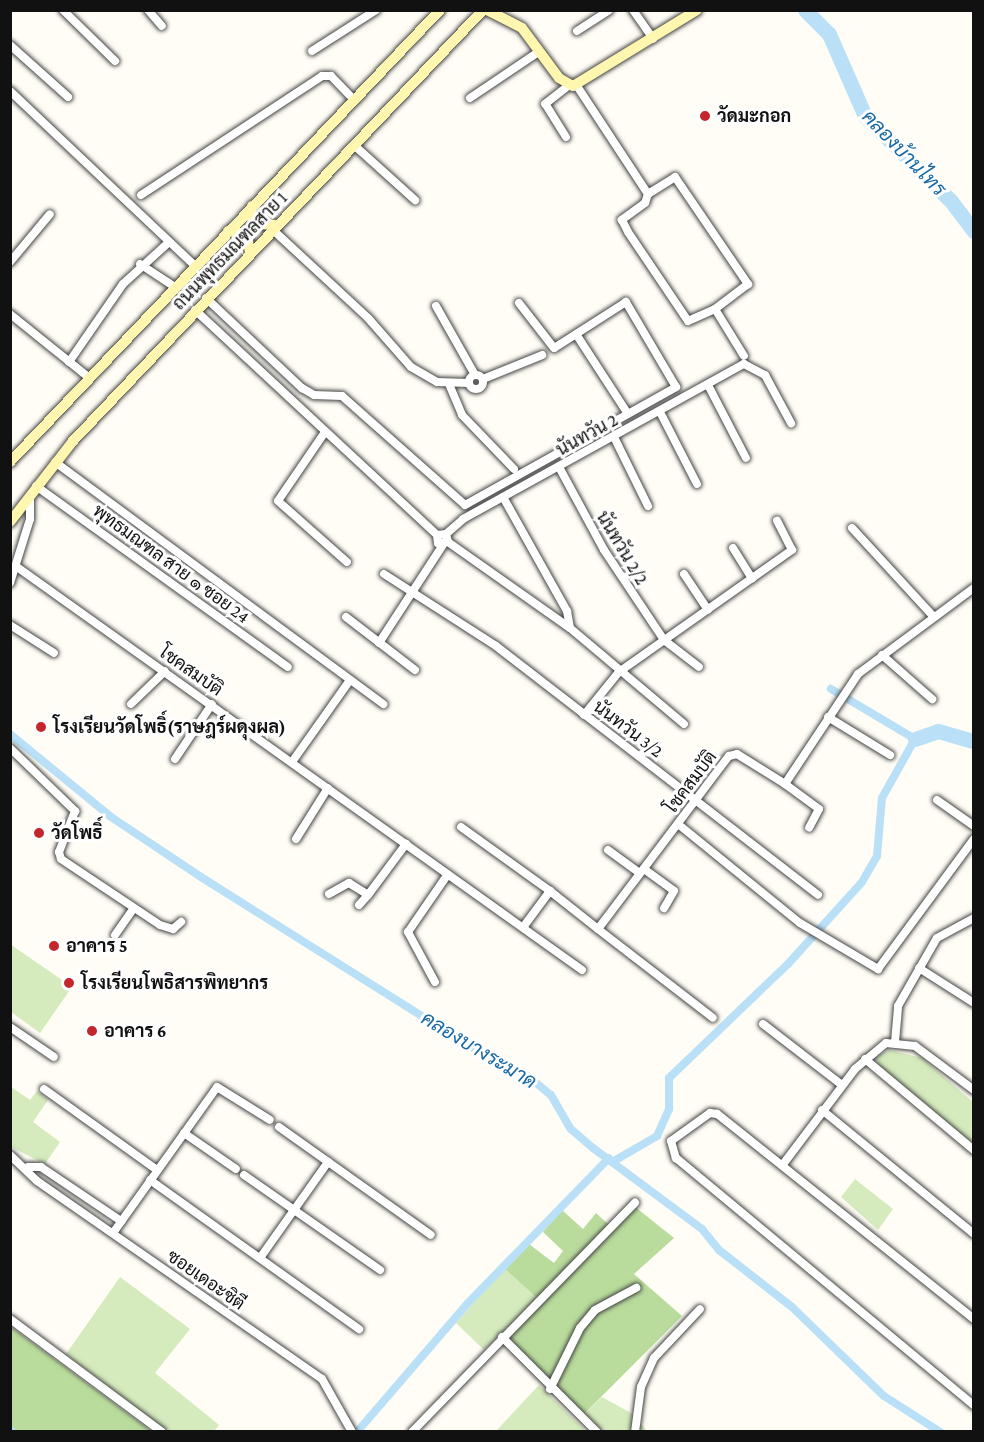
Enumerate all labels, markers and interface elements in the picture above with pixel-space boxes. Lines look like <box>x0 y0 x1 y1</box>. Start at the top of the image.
place label: วัดมะกอก <box>717 105 791 127</box>
water label: คลองบ้านไทร <box>857 105 951 201</box>
marker: วัดมะกอก <box>698 109 712 123</box>
street label: ถนนพุทธมณฑลสาย 1 <box>168 187 292 315</box>
street label: นันทวัน 2 <box>552 409 622 461</box>
street label: พุทธมณฑล สาย ๑ ซอย 24 <box>88 500 254 628</box>
street label: นันทวัน 2/2 <box>592 507 652 589</box>
street label: โชคสมบัติ <box>155 641 227 701</box>
street label: นันทวัน 3/2 <box>589 696 667 762</box>
place label: โรงเรียนวัดโพธิ์(ราษฎร์ผดุงผล) <box>53 716 286 738</box>
marker: โรงเรียนวัดโพธิ์(ราษฎร์ผดุงผล) <box>34 720 48 734</box>
street label: โชคสมบัติ <box>661 747 721 817</box>
place label: วัดโพธิ์ <box>51 822 103 844</box>
marker: วัดโพธิ์ <box>32 826 46 840</box>
place label: อาคาร 5 <box>66 935 128 957</box>
marker: อาคาร 5 <box>47 939 61 953</box>
place label: โรงเรียนโพธิสารพิทยากร <box>81 972 268 994</box>
marker: โรงเรียนโพธิสารพิทยากร <box>62 976 76 990</box>
water label: คลองบางระมาด <box>417 1006 541 1094</box>
place label: อาคาร 6 <box>104 1020 167 1042</box>
marker: อาคาร 6 <box>85 1024 99 1038</box>
street label: ซอยเดอะซิตี <box>163 1245 249 1315</box>

